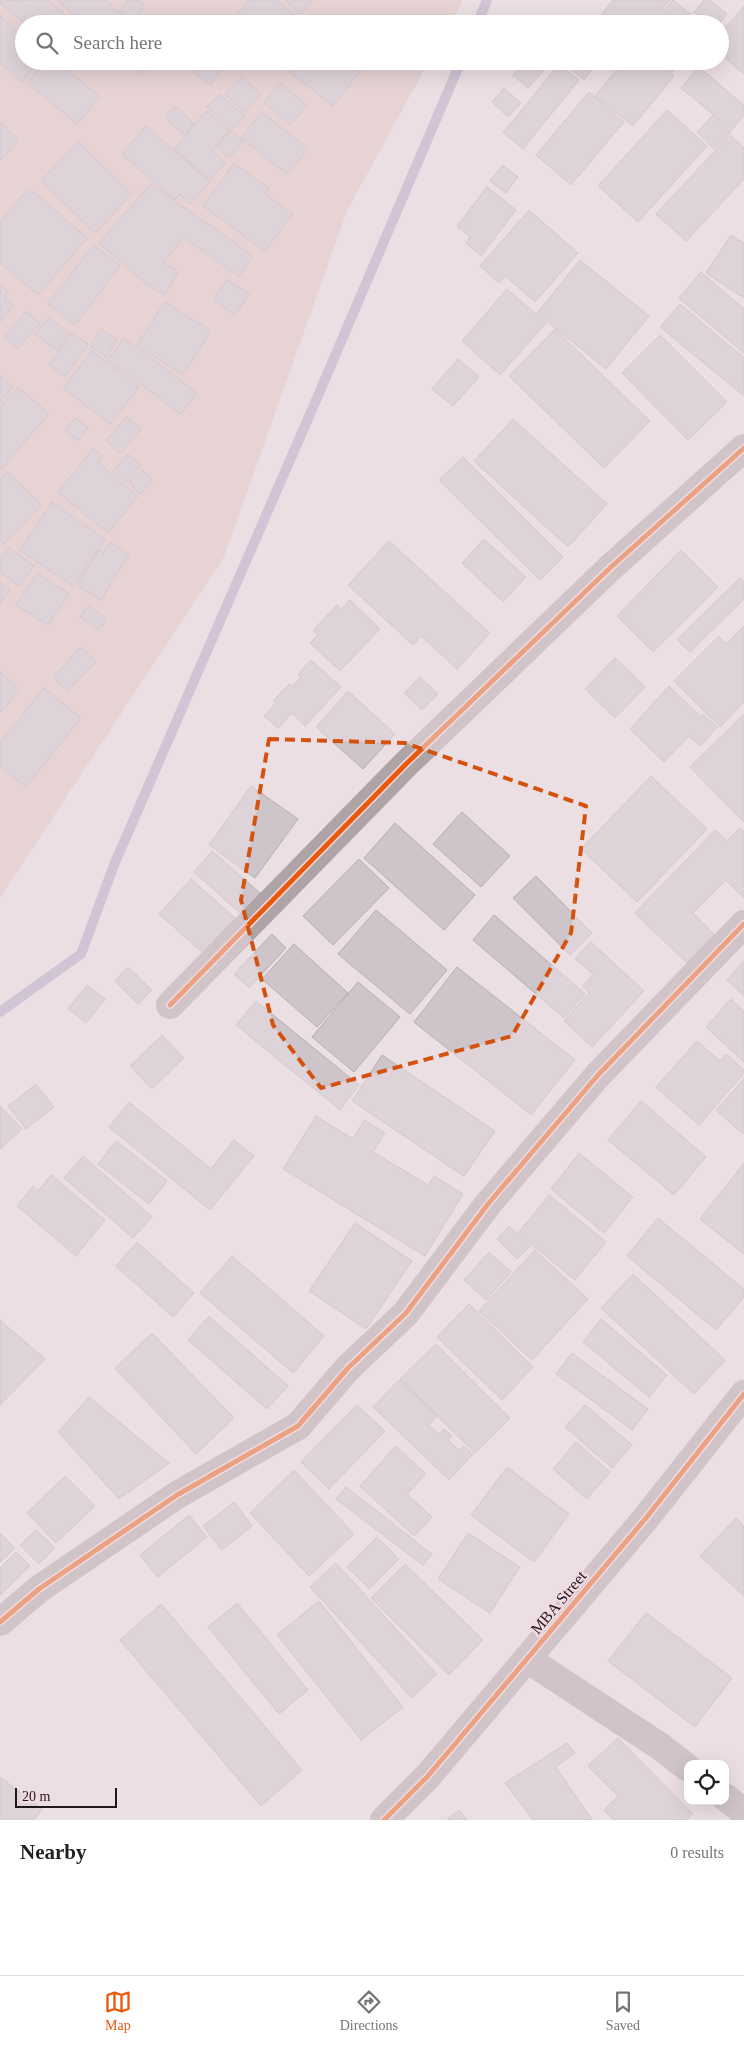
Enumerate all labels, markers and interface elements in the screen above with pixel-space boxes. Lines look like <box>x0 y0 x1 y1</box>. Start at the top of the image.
search box <box>15 15 729 70</box>
icon: search <box>33 29 61 57</box>
text: Search here <box>73 32 162 53</box>
street label: MBA Street <box>527 1567 590 1637</box>
map controls <box>684 1760 729 1805</box>
button: locate <box>684 1760 729 1805</box>
scale bar <box>15 1785 118 1808</box>
text: 20 m <box>22 1789 50 1804</box>
text: Nearby <box>20 1840 87 1864</box>
text: 0 results <box>670 1844 724 1861</box>
tab: Map <box>104 1988 132 2034</box>
tab: Directions <box>340 1988 398 2034</box>
tab: Saved <box>606 1988 640 2034</box>

